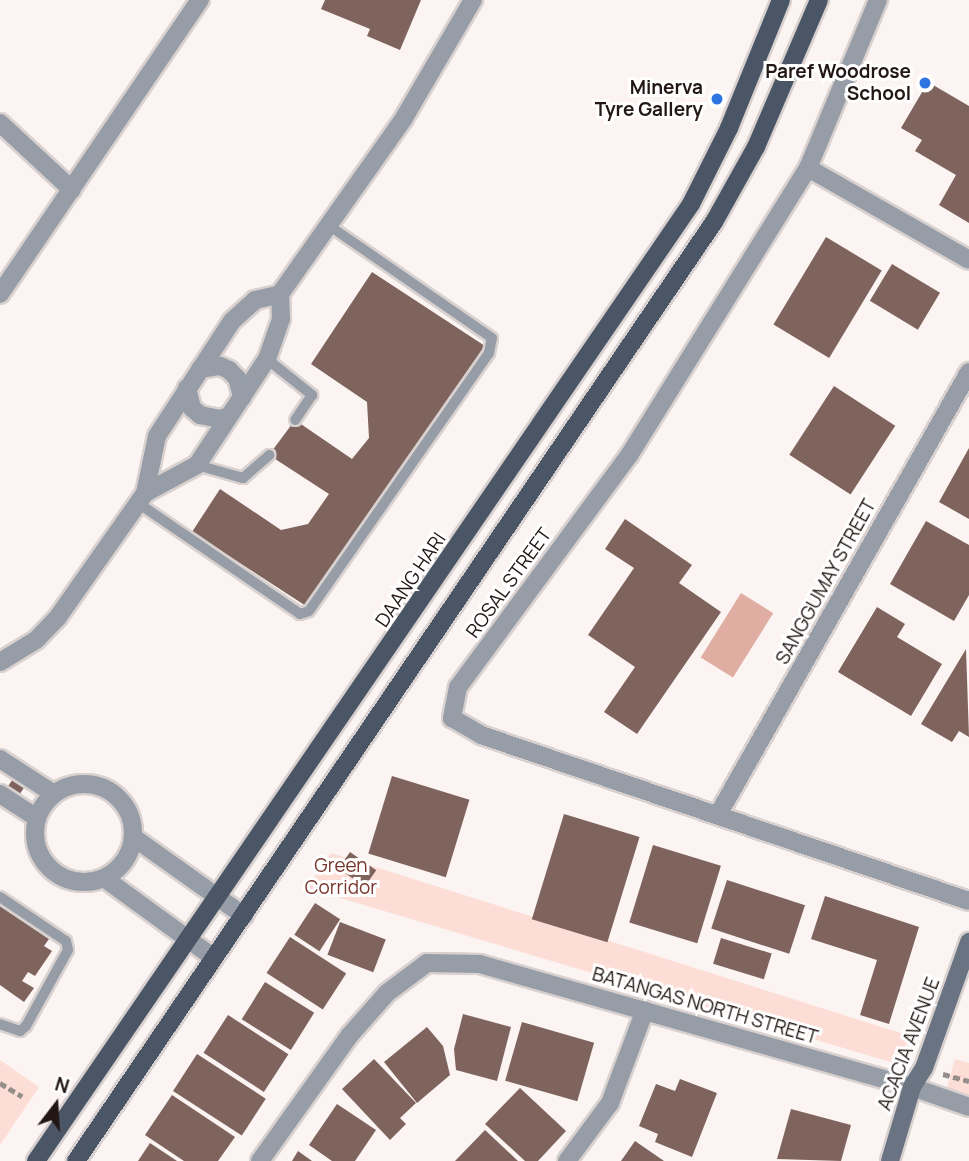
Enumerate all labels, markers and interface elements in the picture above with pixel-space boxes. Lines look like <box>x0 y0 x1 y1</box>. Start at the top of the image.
place label: Paref Woodrose School <box>765 61 911 105</box>
marker: Paref Woodrose School <box>917 75 933 91</box>
place label: Minerva Tyre Gallery <box>595 77 703 121</box>
marker: Minerva Tyre Gallery <box>709 91 725 107</box>
street label: SANGGUMAY STREET <box>771 495 881 669</box>
street label: ROSAL STREET <box>461 523 557 643</box>
street label: DAANG HARI <box>371 529 451 631</box>
park label: Green Corridor <box>305 855 377 899</box>
street label: BATANGAS NORTH STREET <box>590 963 820 1049</box>
street label: ACACIA AVENUE <box>873 974 945 1114</box>
north arrow <box>21 1070 91 1140</box>
text: N <box>52 1070 72 1099</box>

